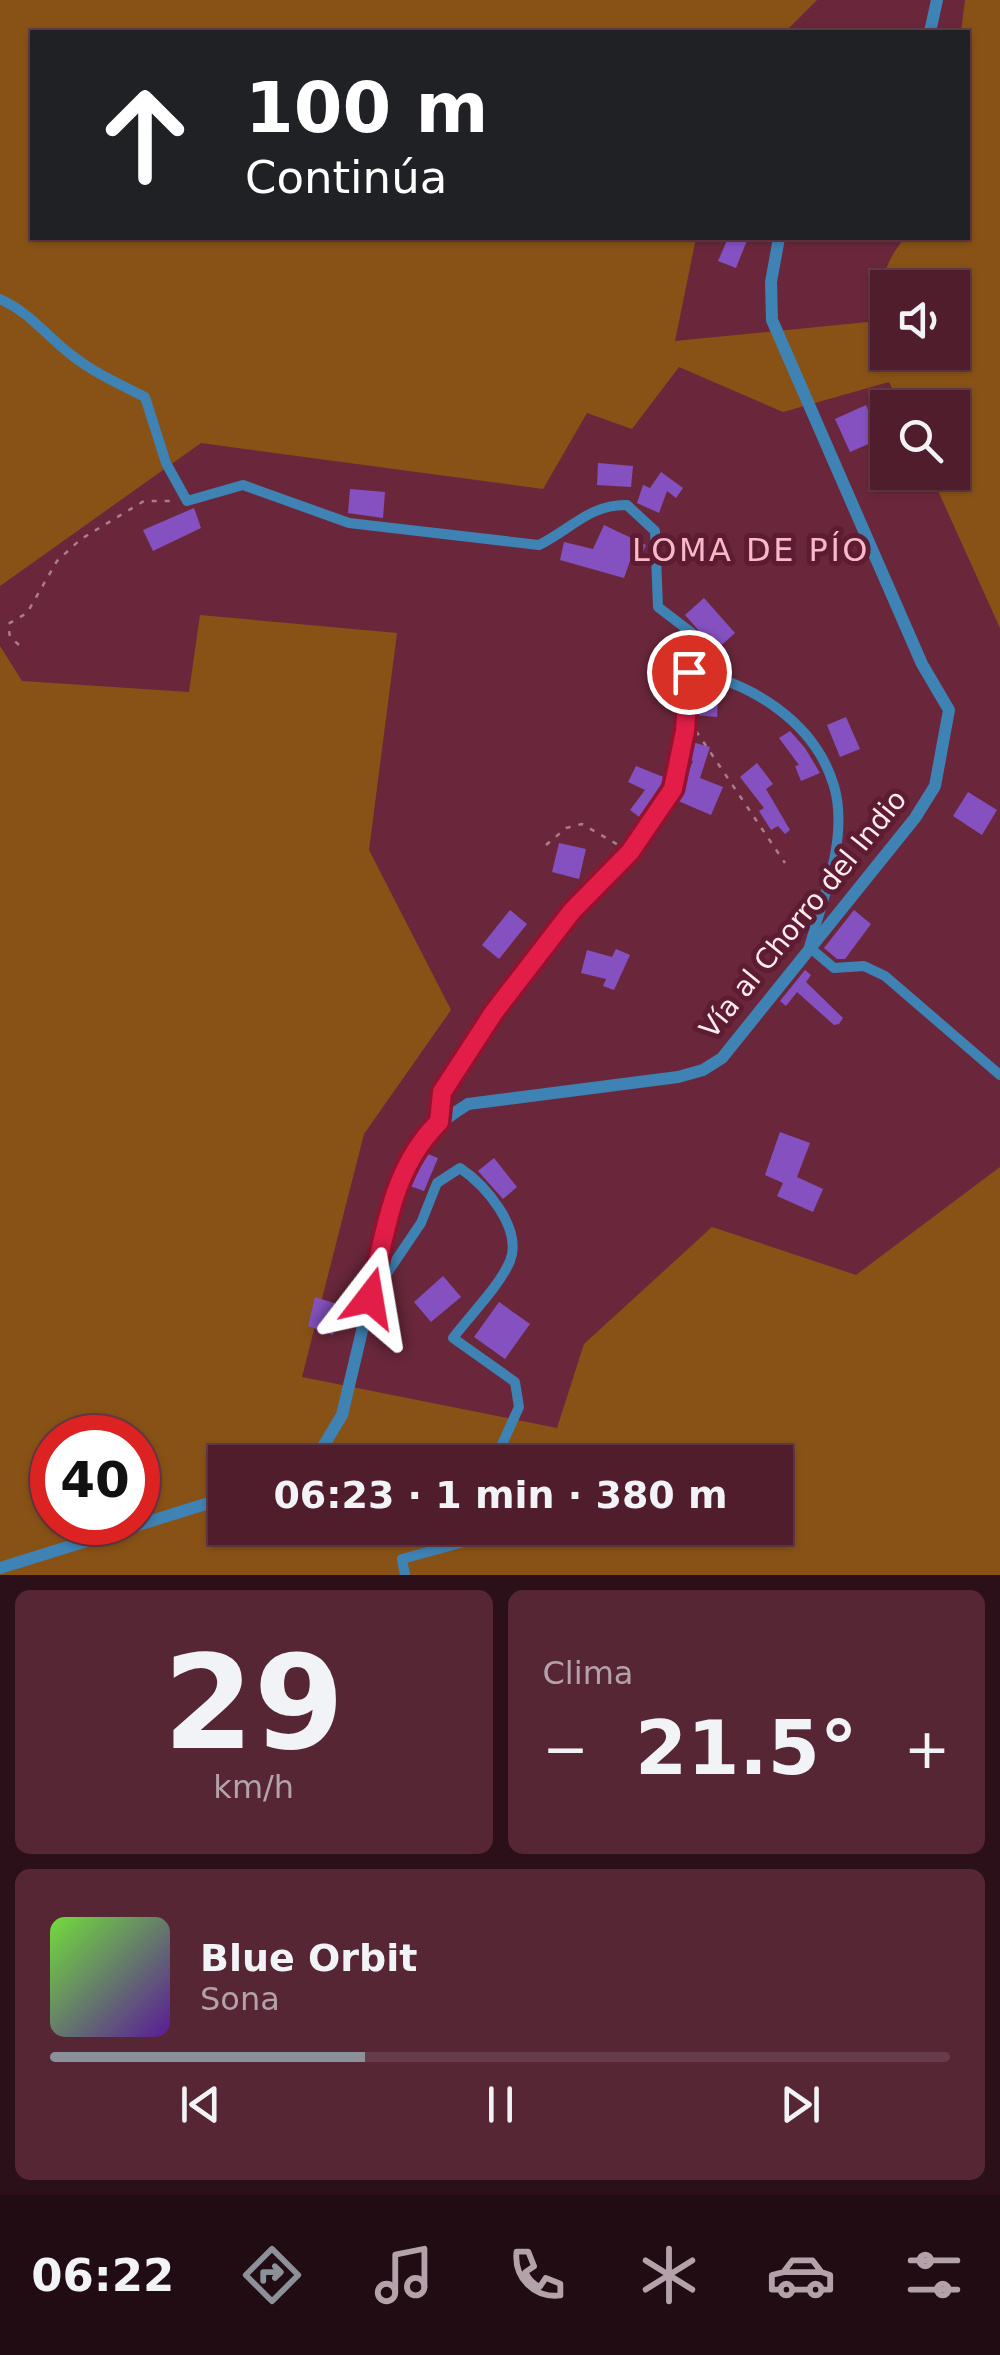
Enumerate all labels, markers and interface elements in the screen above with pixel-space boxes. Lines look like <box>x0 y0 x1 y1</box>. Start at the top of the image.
text: 100 m <box>245 67 488 149</box>
icon: ahead <box>80 70 210 200</box>
text: Continúa <box>245 151 447 204</box>
map controls <box>870 270 970 490</box>
button: sound <box>870 270 970 370</box>
button: search <box>870 390 970 490</box>
district label: LOMA DE PÍO <box>632 531 870 569</box>
pin <box>647 630 732 715</box>
icon: arrive <box>662 645 717 700</box>
street label: Vía al Chorro del Indio <box>693 783 913 1045</box>
position arrow <box>318 1246 422 1350</box>
speed limit sign: 40 <box>30 1415 160 1545</box>
text: 06:23 · 1 min · 380 m <box>273 1473 728 1517</box>
text: 29 <box>163 1627 344 1779</box>
text: Clima <box>543 1654 633 1692</box>
text: 21.5° <box>635 1704 858 1792</box>
text: − <box>543 1717 589 1781</box>
text: + <box>904 1717 950 1781</box>
text: km/h <box>213 1768 294 1806</box>
text: Blue Orbit <box>200 1936 417 1980</box>
text: Sona <box>200 1980 280 2018</box>
icon: previous <box>173 2077 228 2132</box>
icon: pause <box>473 2077 528 2132</box>
icon: next <box>773 2077 828 2132</box>
icon: directions <box>237 2240 307 2310</box>
icon: music <box>369 2240 439 2310</box>
icon: phone <box>502 2240 572 2310</box>
icon: climate <box>634 2240 704 2310</box>
icon: car <box>766 2240 836 2310</box>
icon: filters <box>899 2240 969 2310</box>
text: 06:22 <box>31 2249 174 2302</box>

